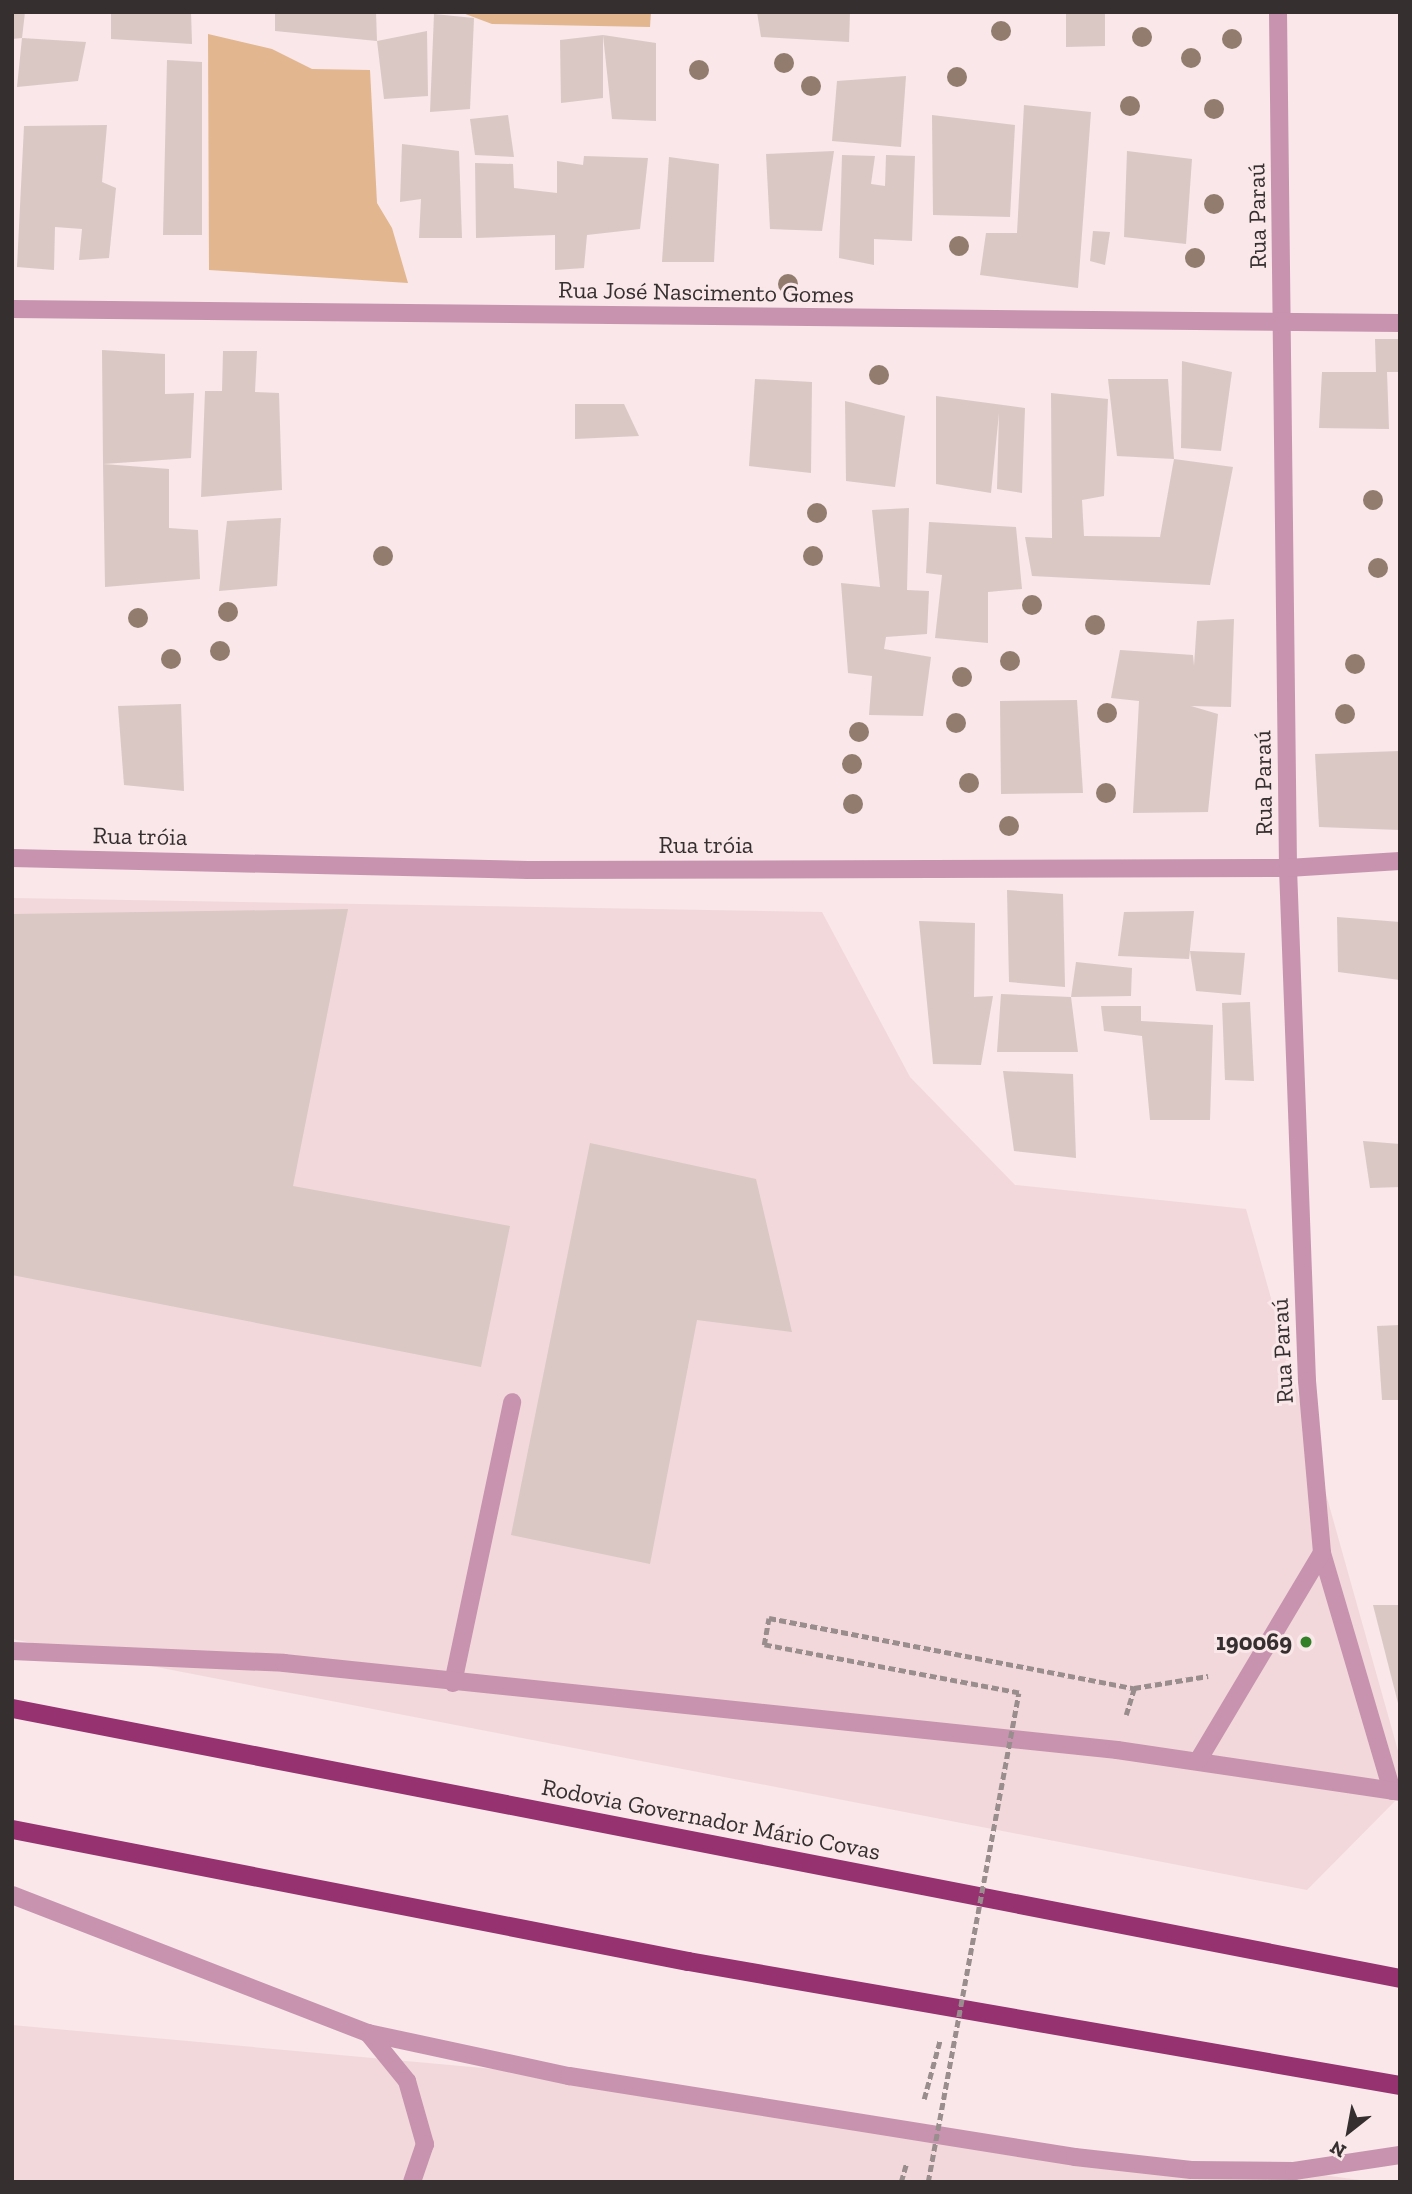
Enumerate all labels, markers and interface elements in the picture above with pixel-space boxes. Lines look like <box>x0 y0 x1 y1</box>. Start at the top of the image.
street label: Rua Paraú <box>1242 163 1272 269</box>
street label: Rua José Nascimento Gomes <box>558 275 854 309</box>
street label: Rua Paraú <box>1248 730 1278 836</box>
street label: Rua tróia <box>92 821 188 851</box>
street label: Rua tróia <box>659 831 753 859</box>
street label: Rua Paraú <box>1265 1297 1299 1405</box>
place label: 190069 <box>1216 1628 1292 1656</box>
marker: 190069 <box>1298 1634 1314 1650</box>
street label: Rodovia Governador Mário Covas <box>539 1772 883 1866</box>
north arrow <box>1314 2096 1384 2166</box>
text: N <box>1326 2136 1350 2163</box>

